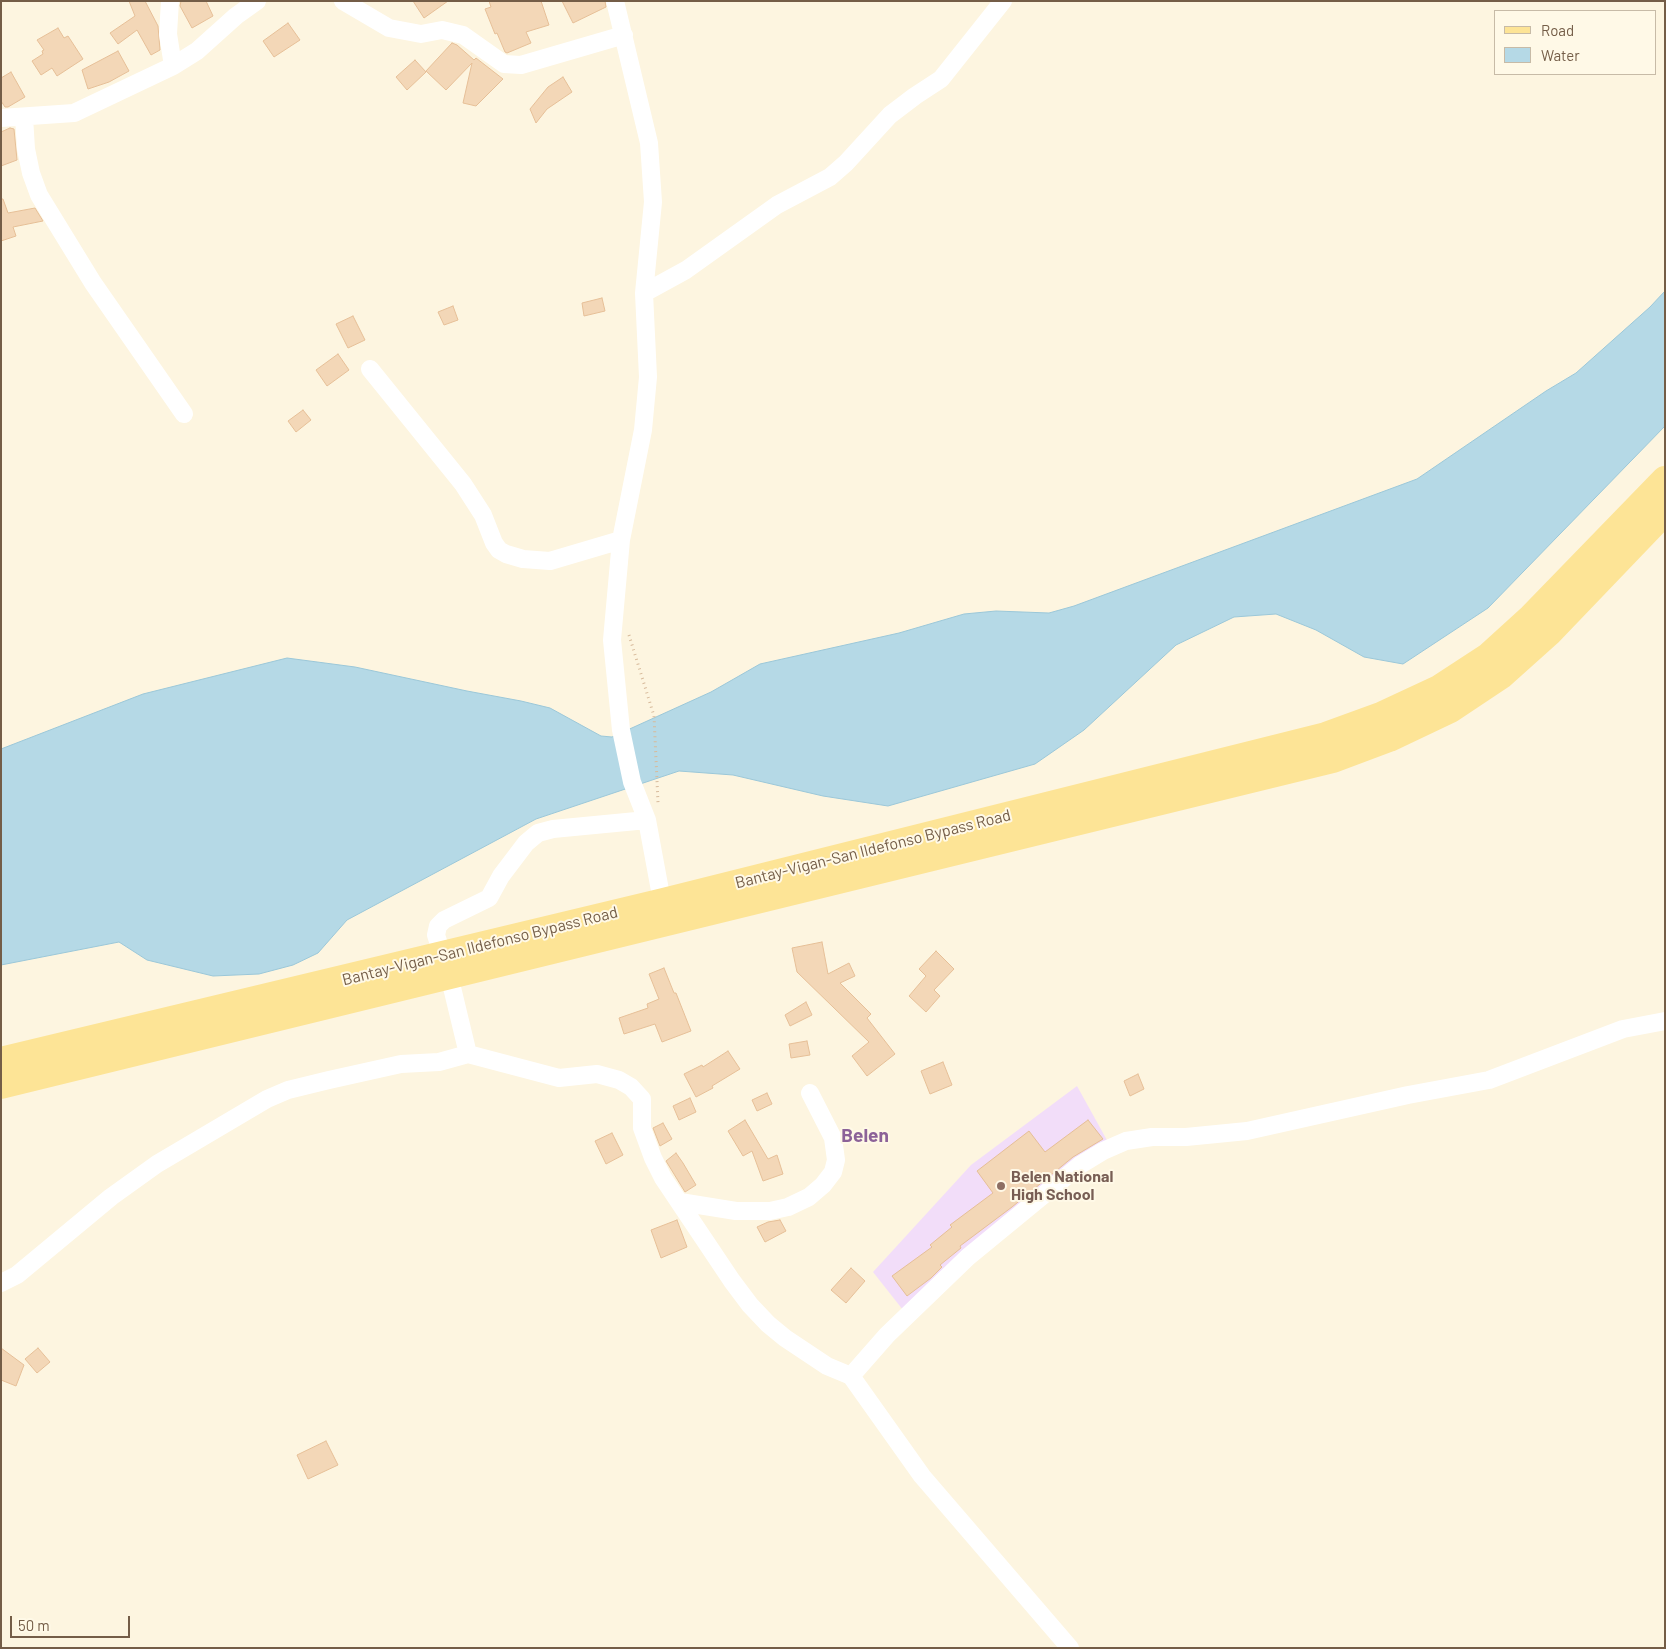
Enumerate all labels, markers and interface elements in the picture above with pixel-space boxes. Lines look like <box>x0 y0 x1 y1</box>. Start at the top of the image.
legend <box>1494 10 1656 75</box>
text: Road <box>1541 21 1574 39</box>
text: Water <box>1541 46 1580 64</box>
street label: Bantay-Vigan-San Ildefonso Bypass Road <box>733 805 1013 893</box>
street label: Bantay-Vigan-San Ildefonso Bypass Road <box>340 902 620 990</box>
district label: Belen <box>841 1125 889 1147</box>
place label: Belen National High School <box>1011 1167 1113 1205</box>
marker: Belen National High School <box>995 1180 1007 1192</box>
scale bar <box>12 1606 132 1638</box>
text: 50 m <box>18 1616 50 1634</box>

